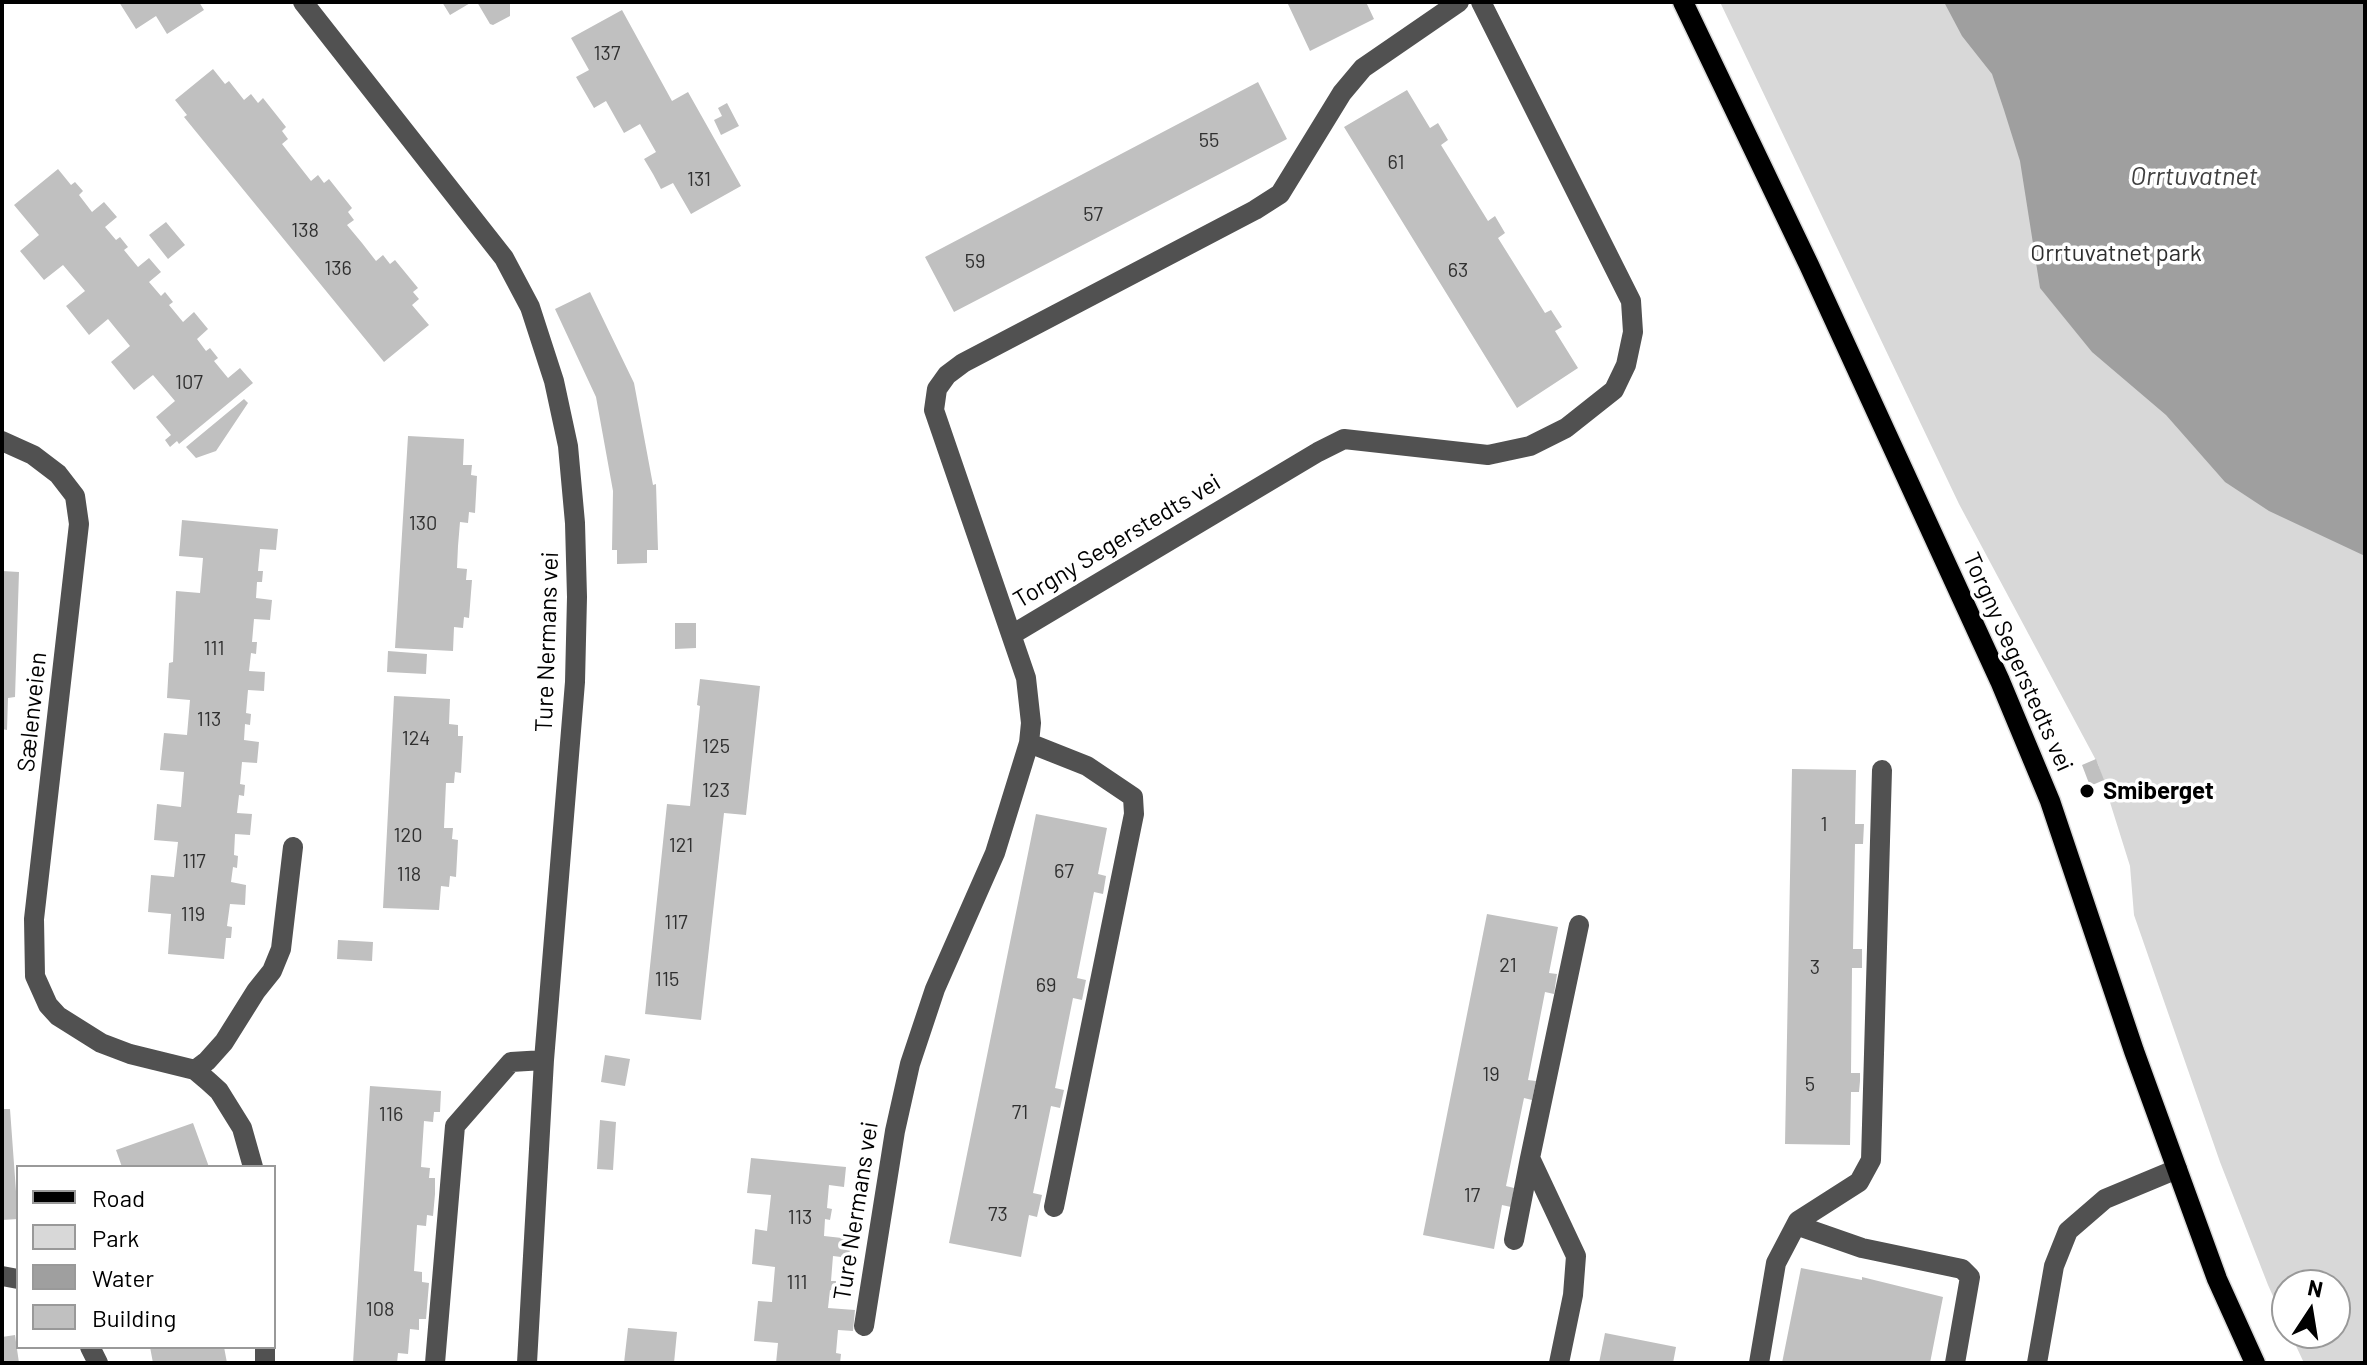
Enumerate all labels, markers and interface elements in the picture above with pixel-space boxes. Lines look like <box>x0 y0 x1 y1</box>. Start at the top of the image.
house number: 137 <box>594 41 620 65</box>
house number: 55 <box>1199 128 1219 152</box>
house number: 61 <box>1388 150 1404 174</box>
water label: Orrtuvatnet <box>2130 160 2258 192</box>
house number: 131 <box>687 167 711 191</box>
house number: 57 <box>1083 202 1103 226</box>
house number: 138 <box>291 218 319 242</box>
park label: Orrtuvatnet park <box>2030 239 2202 267</box>
house number: 59 <box>965 249 985 273</box>
house number: 136 <box>324 256 352 280</box>
house number: 63 <box>1448 258 1468 282</box>
house number: 107 <box>175 370 203 394</box>
street label: Torgny Segerstedts vei <box>1008 468 1226 614</box>
house number: 130 <box>409 511 437 535</box>
street label: Torgny Segerstedts vei <box>1957 548 2079 776</box>
street label: Ture Nermans vei <box>529 551 565 733</box>
house number: 111 <box>203 636 225 660</box>
street label: Sælenveien <box>11 651 53 773</box>
house number: 113 <box>197 707 221 731</box>
house number: 124 <box>402 726 430 750</box>
house number: 125 <box>702 734 730 758</box>
place label: Smiberget <box>2103 777 2214 805</box>
house number: 123 <box>702 778 730 802</box>
marker: Smiberget <box>2078 782 2096 800</box>
house number: 1 <box>1821 812 1827 836</box>
house number: 120 <box>393 823 423 847</box>
house number: 121 <box>669 833 693 857</box>
house number: 117 <box>182 849 206 873</box>
house number: 67 <box>1054 859 1074 883</box>
house number: 118 <box>397 862 421 886</box>
house number: 119 <box>181 902 205 926</box>
house number: 117 <box>664 910 688 934</box>
house number: 21 <box>1499 953 1517 977</box>
house number: 3 <box>1810 955 1820 979</box>
house number: 115 <box>655 967 679 991</box>
house number: 69 <box>1036 973 1056 997</box>
house number: 19 <box>1482 1062 1500 1086</box>
house number: 5 <box>1805 1072 1815 1096</box>
house number: 71 <box>1012 1100 1028 1124</box>
house number: 116 <box>379 1102 403 1126</box>
street label: Ture Nermans vei <box>828 1119 884 1303</box>
legend <box>16 1165 276 1349</box>
text: Road <box>92 1183 145 1212</box>
house number: 17 <box>1464 1183 1480 1207</box>
house number: 73 <box>988 1202 1008 1226</box>
house number: 113 <box>788 1205 812 1229</box>
text: Park <box>92 1223 139 1252</box>
text: Water <box>92 1263 154 1292</box>
north arrow <box>2271 1269 2351 1349</box>
house number: 111 <box>786 1270 808 1294</box>
text: N <box>2306 1273 2325 1302</box>
house number: 108 <box>366 1297 394 1321</box>
text: Building <box>92 1303 176 1332</box>

